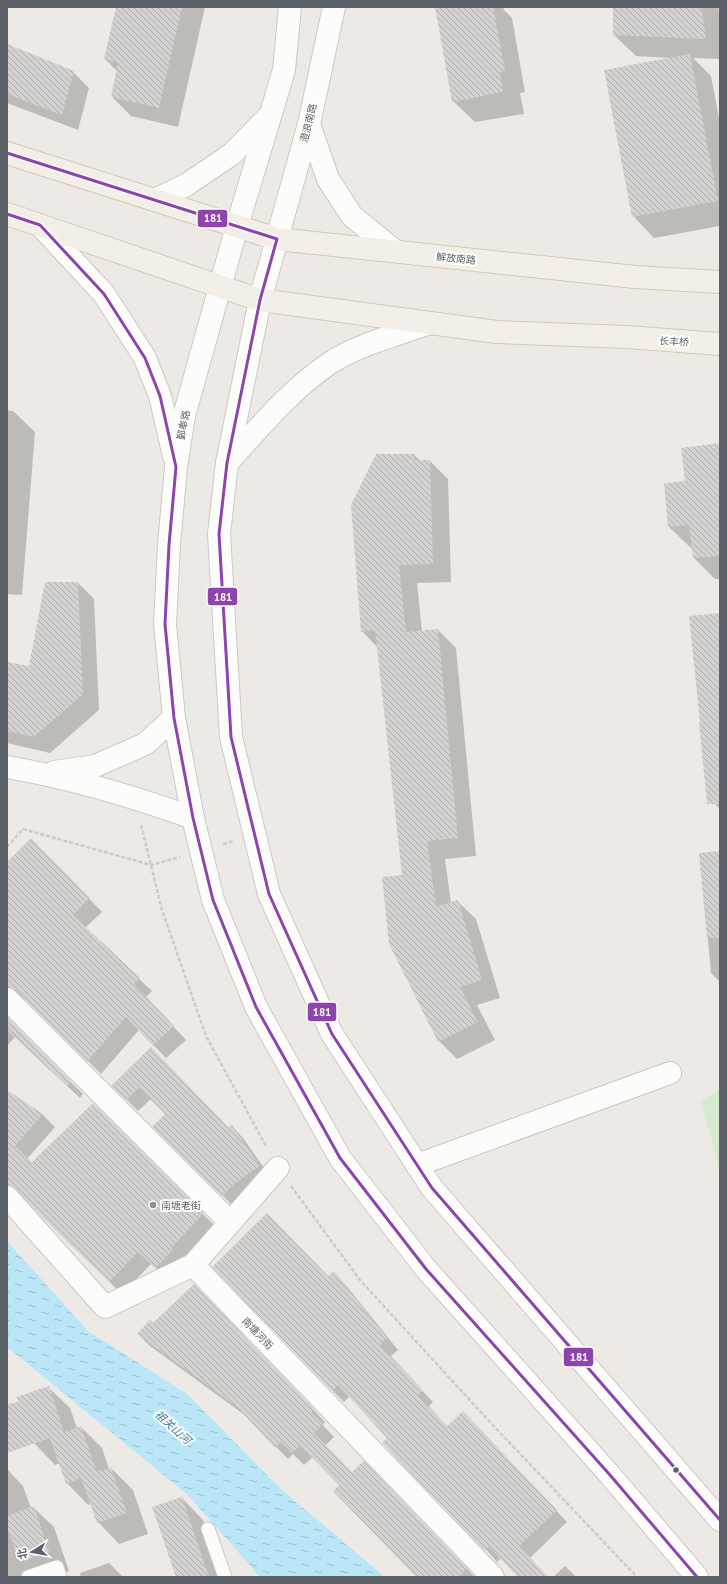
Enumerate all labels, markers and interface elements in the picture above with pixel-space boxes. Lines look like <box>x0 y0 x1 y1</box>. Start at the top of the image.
street label: 澄浪南路 <box>297 102 320 144</box>
line badge: 181 <box>197 209 228 228</box>
text: 181 <box>204 211 222 225</box>
street label: 解放南路 <box>435 250 477 267</box>
street label: 长丰桥 <box>659 334 689 349</box>
street label: 鄞奉路 <box>174 409 193 441</box>
line badge: 181 <box>207 587 238 606</box>
text: 181 <box>214 590 232 604</box>
line badge: 181 <box>307 1002 337 1022</box>
text: 181 <box>313 1005 331 1019</box>
place label: 南塘老街 <box>161 1199 201 1212</box>
marker: 南塘老街 <box>148 1200 158 1210</box>
street label: 南塘河街 <box>239 1314 276 1352</box>
line badge: 181 <box>563 1347 594 1367</box>
text: 181 <box>570 1350 588 1364</box>
water label: 祖关山河 <box>152 1407 196 1448</box>
unlabelled marker <box>671 1465 681 1475</box>
north arrow <box>12 1532 52 1572</box>
text: 北 <box>14 1547 30 1561</box>

